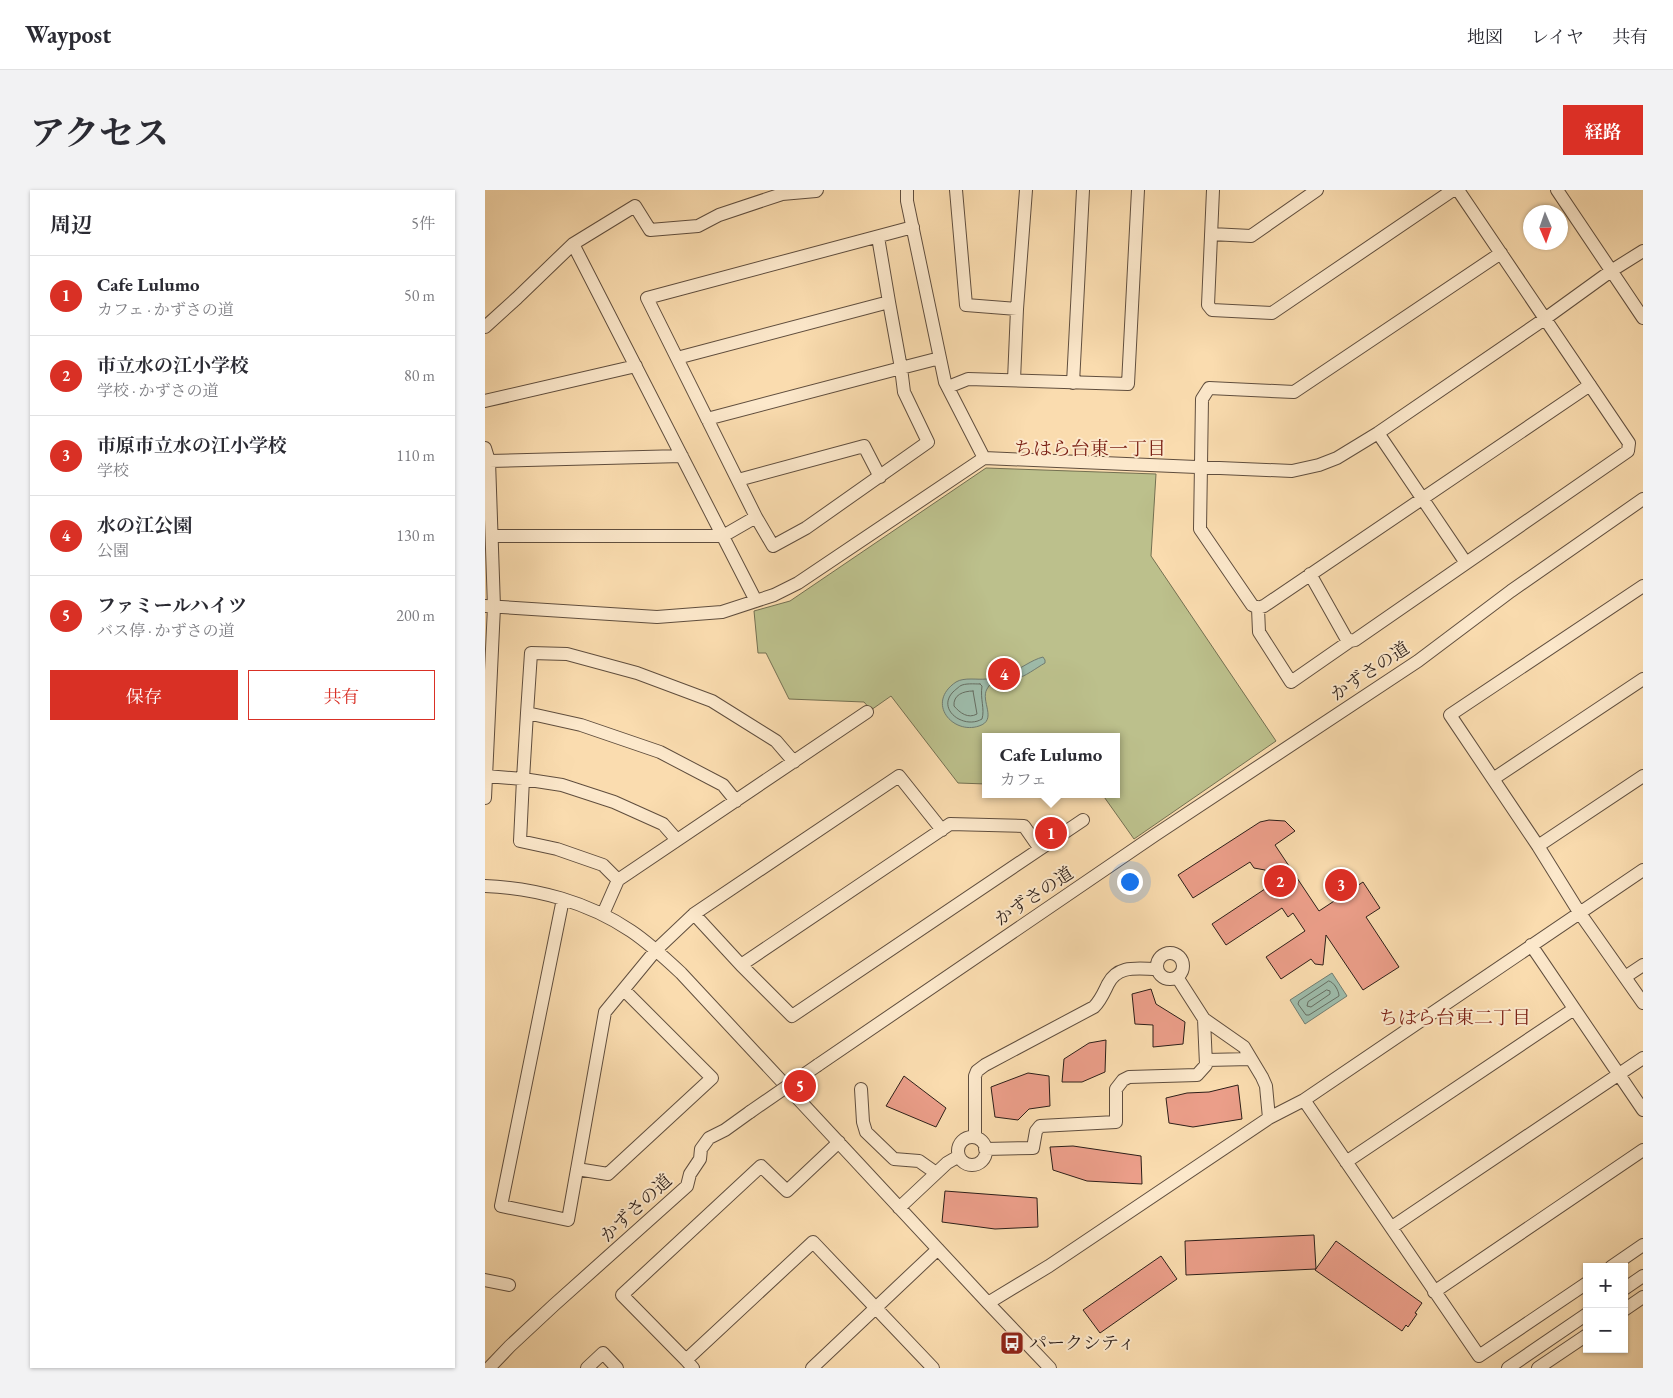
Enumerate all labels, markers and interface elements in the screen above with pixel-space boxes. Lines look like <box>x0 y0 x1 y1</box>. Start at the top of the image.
text: Waypost <box>25 19 111 50</box>
text: 地図 <box>1467 25 1503 48</box>
text: レイヤ <box>1531 25 1584 48</box>
text: 共有 <box>1612 25 1648 48</box>
button: 経路 <box>1563 105 1643 155</box>
text: アクセス <box>30 110 169 155</box>
north arrow <box>1523 205 1568 250</box>
text: 周辺 <box>50 211 92 238</box>
text: 5件 <box>411 213 435 234</box>
text: Cafe Lulumo <box>97 272 200 297</box>
text: 1 <box>62 285 70 306</box>
text: 50 m <box>404 285 435 306</box>
text: カフェ · かずさの道 <box>97 299 234 320</box>
text: 市立水の江小学校 <box>97 353 249 378</box>
text: 2 <box>62 365 70 386</box>
text: 80 m <box>404 365 435 386</box>
text: 学校 · かずさの道 <box>97 380 219 401</box>
text: 市原市立水の江小学校 <box>97 433 287 458</box>
district label: ちはら台東一丁目 <box>1014 436 1166 461</box>
text: 3 <box>62 445 70 466</box>
text: 110 m <box>396 445 435 466</box>
text: 学校 <box>97 460 129 481</box>
text: 水の江公園 <box>97 513 192 538</box>
text: 4 <box>62 525 70 546</box>
text: 130 m <box>396 525 435 546</box>
text: 公園 <box>97 540 129 561</box>
text: ファミールハイツ <box>97 593 247 618</box>
text: 5 <box>62 605 70 626</box>
text: 200 m <box>396 605 435 626</box>
text: バス停 · かずさの道 <box>97 620 235 641</box>
street label: かずさの道 <box>1326 636 1413 705</box>
pin: 4 <box>988 655 1020 693</box>
button: 保存 <box>50 670 238 720</box>
button: 共有 <box>248 670 435 720</box>
popup <box>982 733 1120 798</box>
text: Cafe Lulumo <box>1000 742 1102 767</box>
text: カフェ <box>1000 769 1047 790</box>
pin: 1 <box>1035 814 1067 852</box>
street label: かずさの道 <box>990 861 1077 930</box>
pin: 2 <box>1264 862 1296 900</box>
pin: 3 <box>1325 866 1357 904</box>
your location <box>1117 869 1143 895</box>
district label: ちはら台東二丁目 <box>1379 1005 1531 1030</box>
pin: 5 <box>784 1067 816 1105</box>
street label: かずさの道 <box>595 1169 676 1247</box>
map controls <box>1583 1263 1628 1353</box>
button: + <box>1583 1263 1628 1308</box>
button: − <box>1583 1308 1628 1353</box>
bus stop icon: パークシティ <box>999 1330 1025 1356</box>
place label: パークシティ <box>1029 1331 1136 1354</box>

